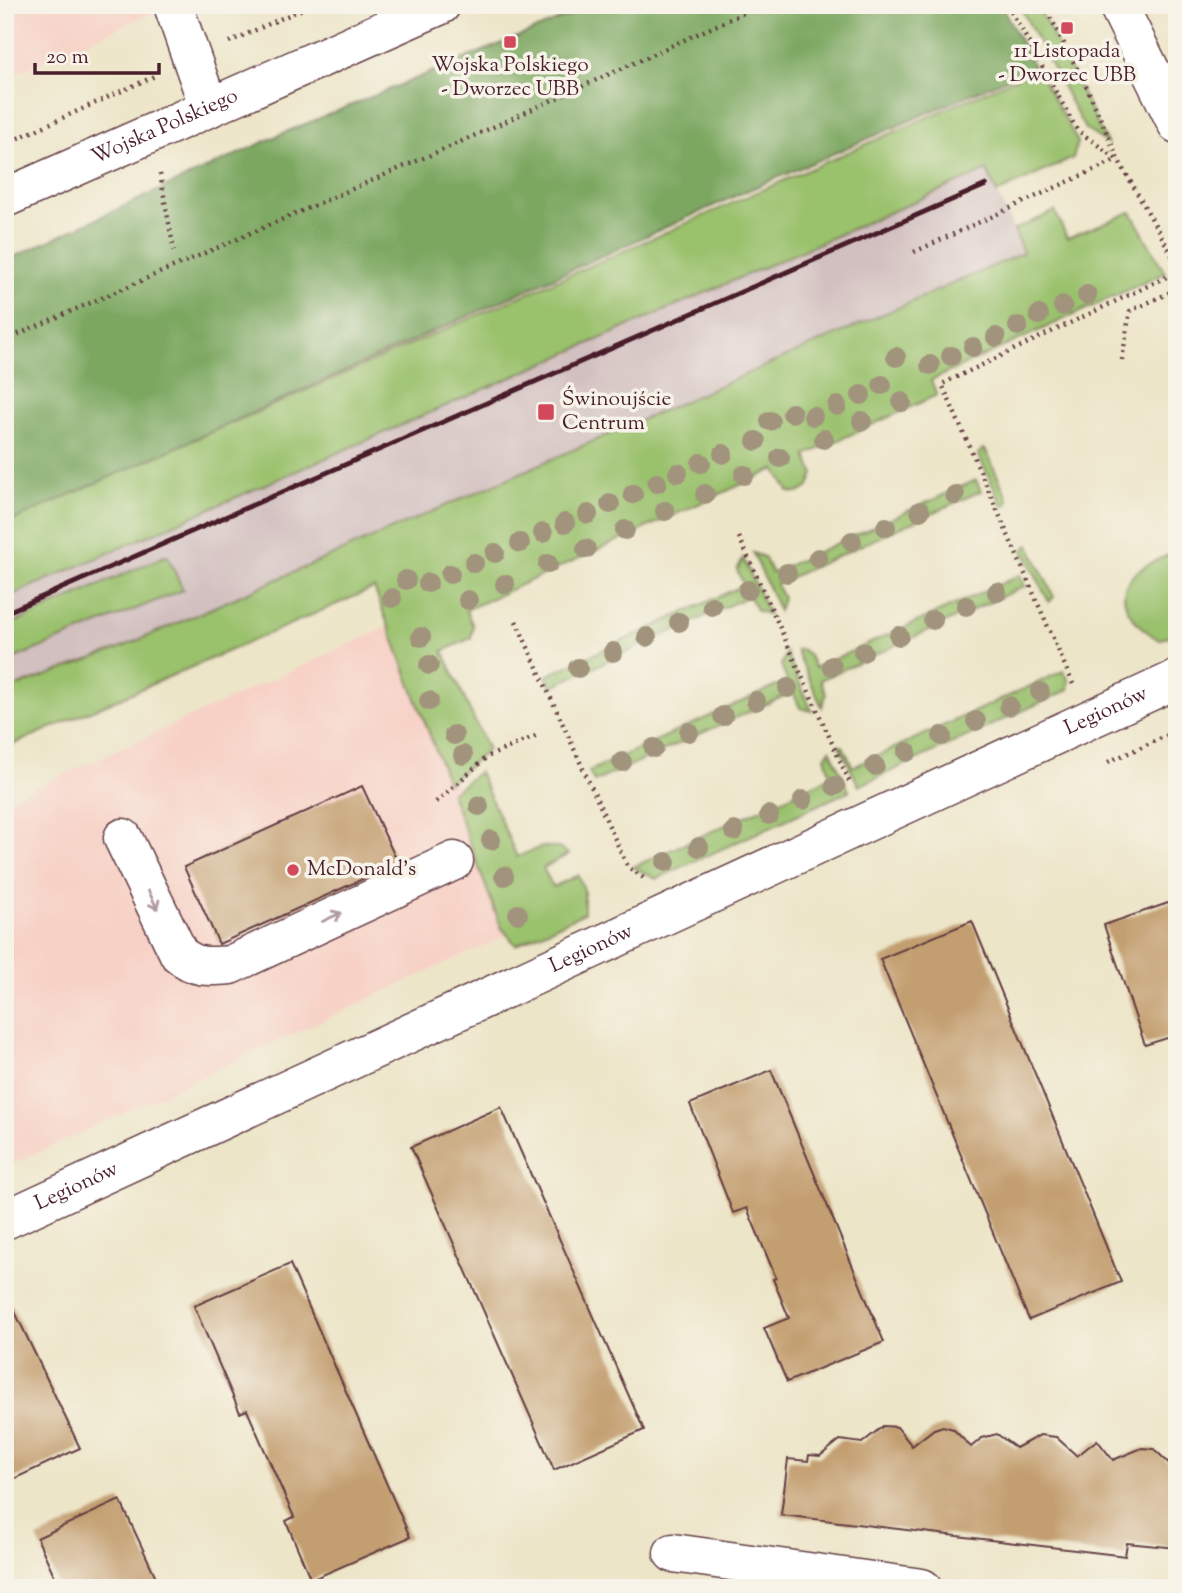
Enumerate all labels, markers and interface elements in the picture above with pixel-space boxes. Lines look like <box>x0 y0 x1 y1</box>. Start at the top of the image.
marker: 11 Listopada - Dworzec UBB <box>1059 20 1075 36</box>
scale bar <box>35 32 159 76</box>
marker: Wojska Polskiego - Dworzec UBB <box>502 34 518 50</box>
place label: 11 Listopada - Dworzec UBB <box>998 37 1136 91</box>
text: 20 m <box>46 43 89 73</box>
place label: Wojska Polskiego - Dworzec UBB <box>431 51 589 105</box>
street label: Wojska Polskiego <box>87 82 243 173</box>
place label: Świnoujście Centrum <box>562 385 671 439</box>
marker: Świnoujście Centrum <box>536 402 556 422</box>
street label: Legionów <box>1060 679 1153 744</box>
place label: McDonald's <box>307 855 416 885</box>
marker: McDonald's <box>285 862 301 878</box>
one-way arrow <box>146 889 160 910</box>
one-way arrow <box>321 910 342 924</box>
street label: Legionów <box>545 917 638 982</box>
street label: Legionów <box>30 1155 124 1219</box>

